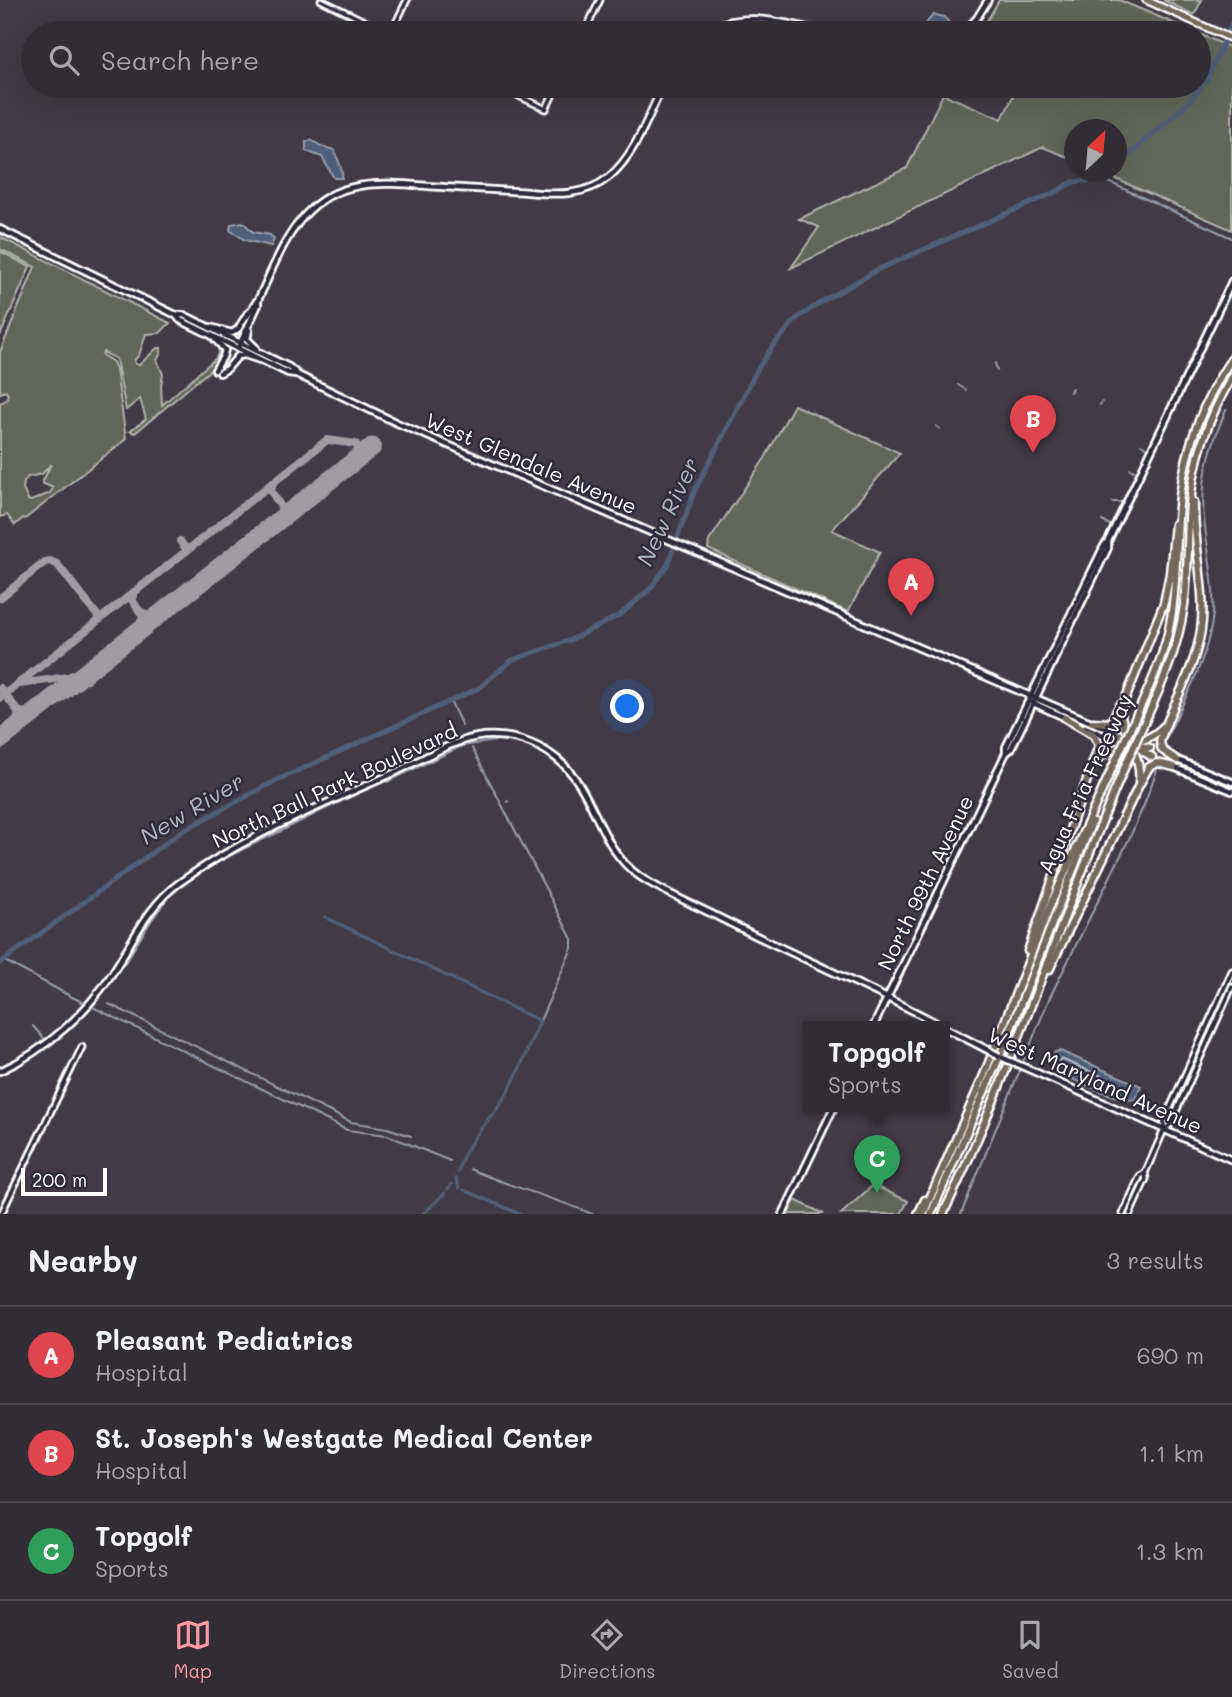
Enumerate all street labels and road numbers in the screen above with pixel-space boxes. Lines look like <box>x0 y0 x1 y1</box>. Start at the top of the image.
street label: West Glendale Avenue <box>422 406 641 519</box>
street label: Agua Fria Freeway <box>1031 689 1138 878</box>
street label: North Ball Park Boulevard <box>208 716 461 853</box>
street label: North 99th Avenue <box>871 790 979 974</box>
street label: West Maryland Avenue <box>984 1020 1207 1139</box>

